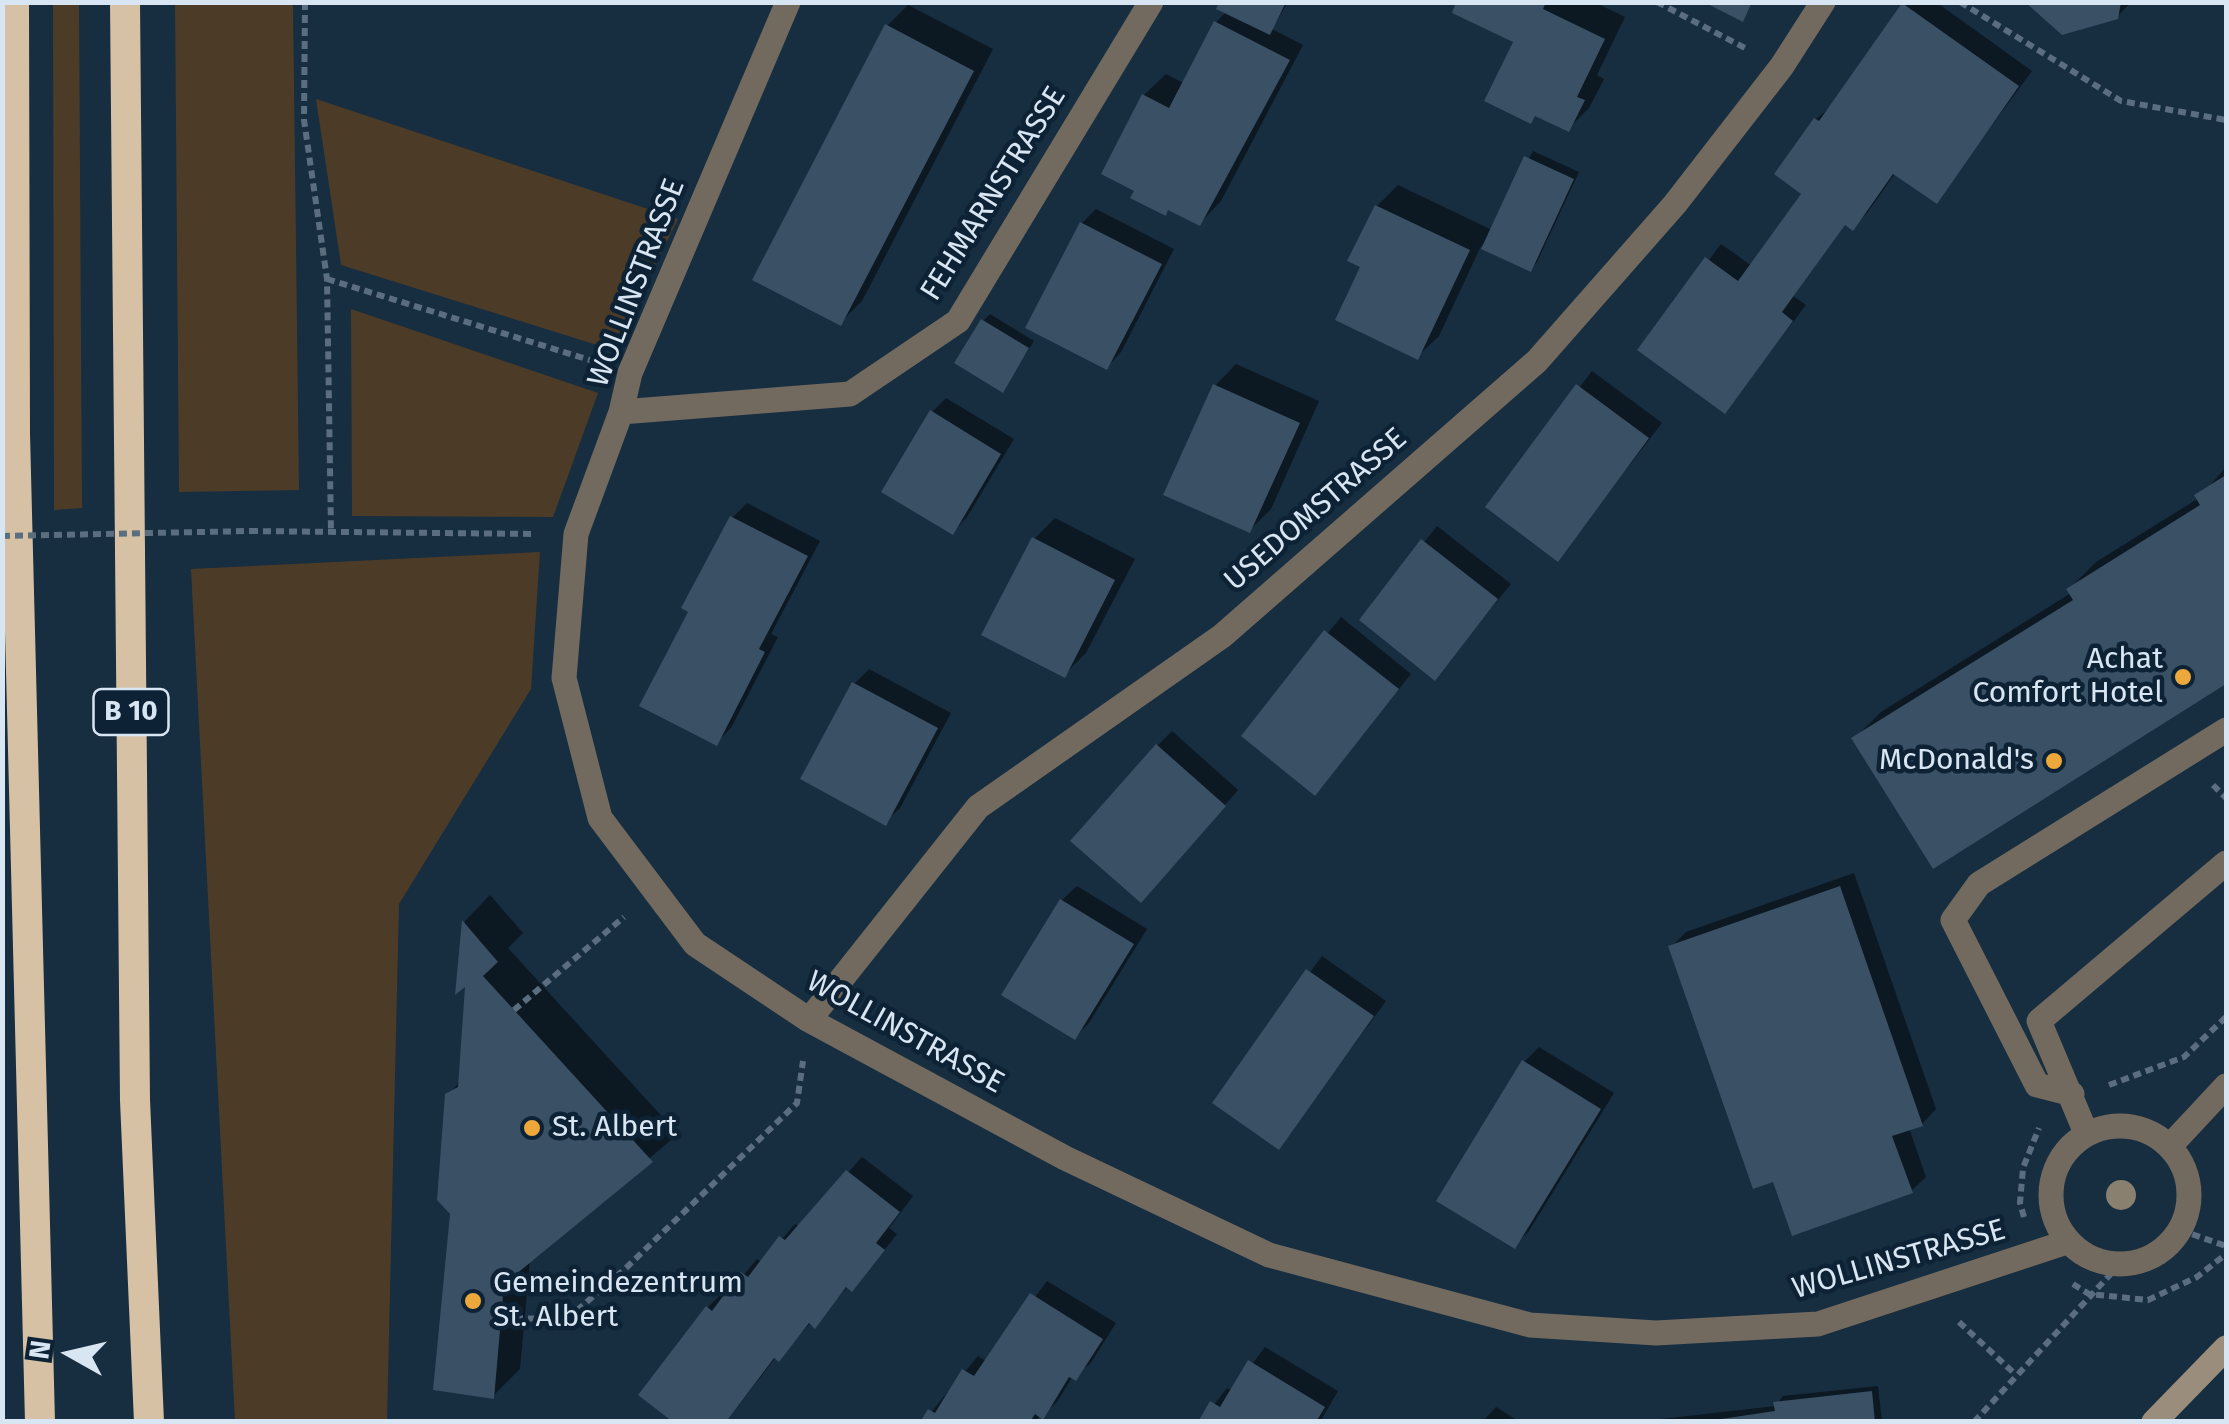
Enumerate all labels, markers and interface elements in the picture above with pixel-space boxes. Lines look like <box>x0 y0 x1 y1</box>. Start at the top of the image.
street label: FEHMARNSTRASSE <box>914 80 1074 308</box>
street label: WOLLINSTRASSE <box>581 174 693 392</box>
street label: USEDOMSTRASSE <box>1217 421 1415 599</box>
place label: Achat Comfort Hotel <box>1973 642 2163 712</box>
marker: Achat Comfort Hotel <box>2172 666 2194 688</box>
road number: B 10 <box>94 689 168 735</box>
place label: McDonald's <box>1879 743 2034 779</box>
marker: McDonald's <box>2043 750 2065 772</box>
street label: WOLLINSTRASSE <box>800 964 1010 1102</box>
place label: St. Albert <box>552 1110 677 1146</box>
marker: St. Albert <box>521 1117 543 1139</box>
street label: WOLLINSTRASSE <box>1788 1212 2010 1308</box>
place label: Gemeindezentrum St. Albert <box>493 1266 743 1336</box>
marker: Gemeindezentrum St. Albert <box>462 1290 484 1312</box>
north arrow <box>20 1304 120 1404</box>
text: N <box>22 1338 57 1361</box>

